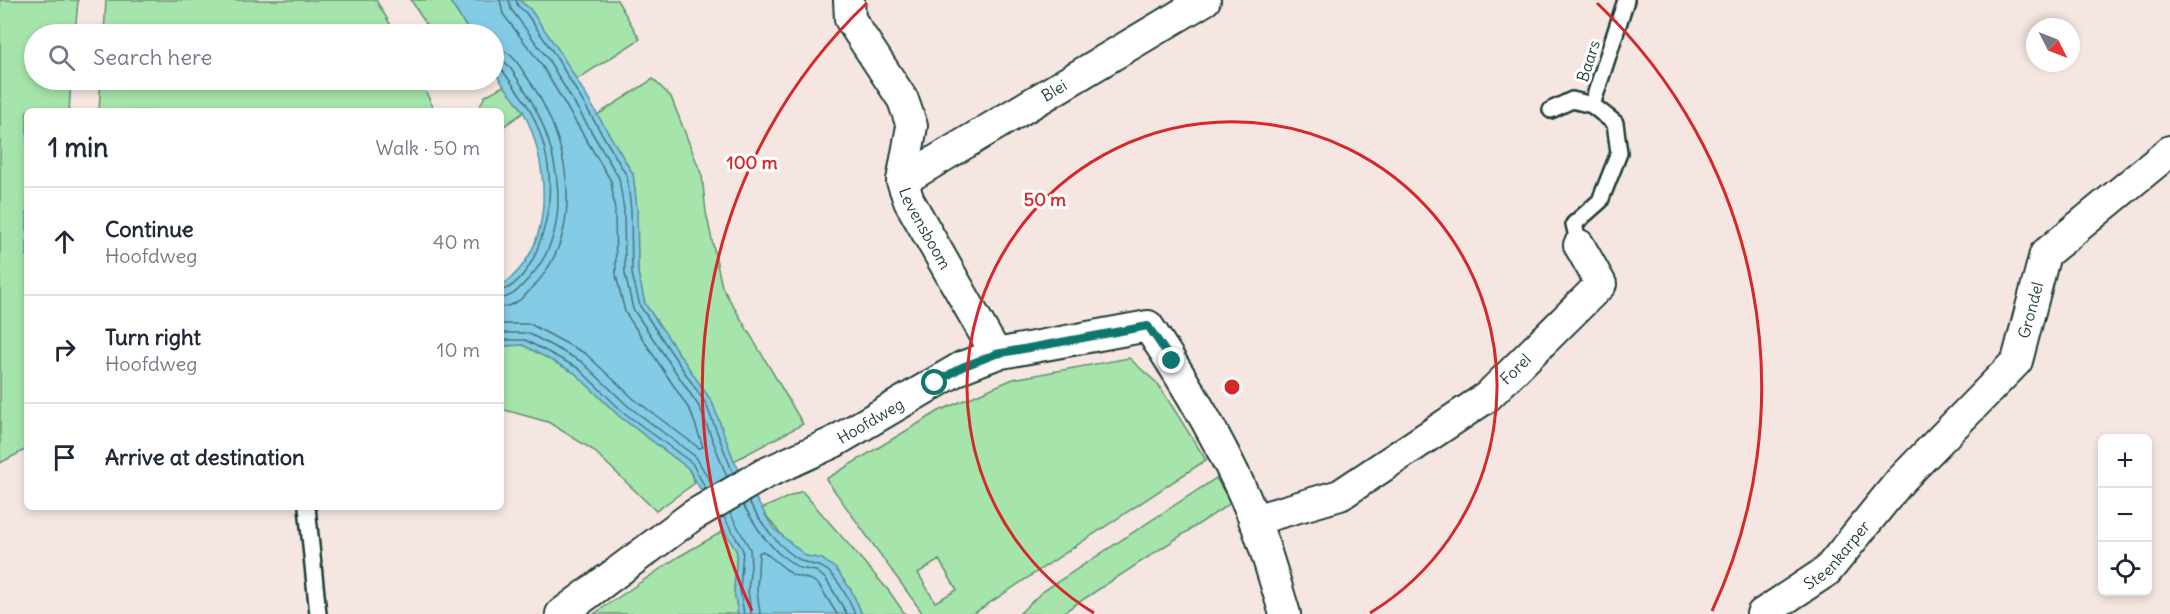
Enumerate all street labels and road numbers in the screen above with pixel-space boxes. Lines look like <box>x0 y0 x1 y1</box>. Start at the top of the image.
street label: Baars <box>1572 38 1604 84</box>
street label: Blei <box>1038 75 1070 106</box>
street label: Levensboom <box>895 185 956 273</box>
street label: Grondel <box>2013 280 2047 341</box>
street label: Forel <box>1496 349 1535 389</box>
street label: Hoofdweg <box>833 393 907 448</box>
street label: Steenkarper <box>1800 516 1874 594</box>

